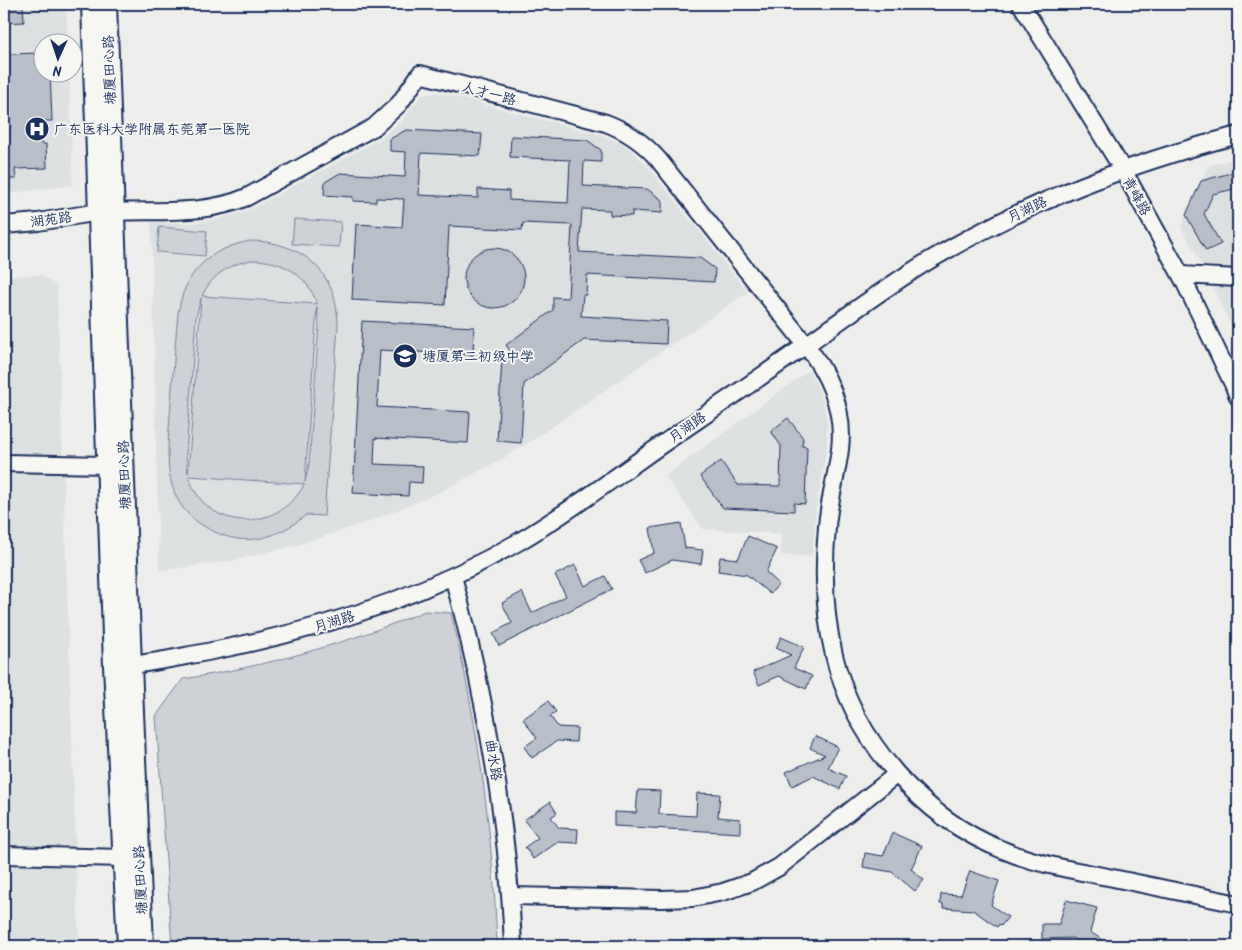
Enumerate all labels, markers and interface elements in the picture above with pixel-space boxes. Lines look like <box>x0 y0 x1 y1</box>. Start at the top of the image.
north arrow <box>32 32 82 82</box>
street label: 塘厦田心路 <box>98 35 122 105</box>
text: N <box>52 59 62 81</box>
street label: 人才一路 <box>459 76 519 112</box>
hospital icon: 广东医科大学附属东莞第一医院 <box>24 116 50 142</box>
place label: 广东医科大学附属东莞第一医院 <box>54 119 250 141</box>
street label: 青峰路 <box>1116 173 1156 220</box>
street label: 月湖路 <box>1004 191 1051 229</box>
street label: 湖苑路 <box>29 206 73 234</box>
school or university icon: 塘厦第二初级中学 <box>392 343 418 369</box>
place label: 塘厦第二初级中学 <box>422 346 534 368</box>
street label: 月湖路 <box>664 407 711 449</box>
street label: 塘厦田心路 <box>113 440 137 510</box>
street label: 月湖路 <box>311 605 358 639</box>
street label: 曲水路 <box>479 738 507 783</box>
street label: 塘厦田心路 <box>128 844 154 915</box>

